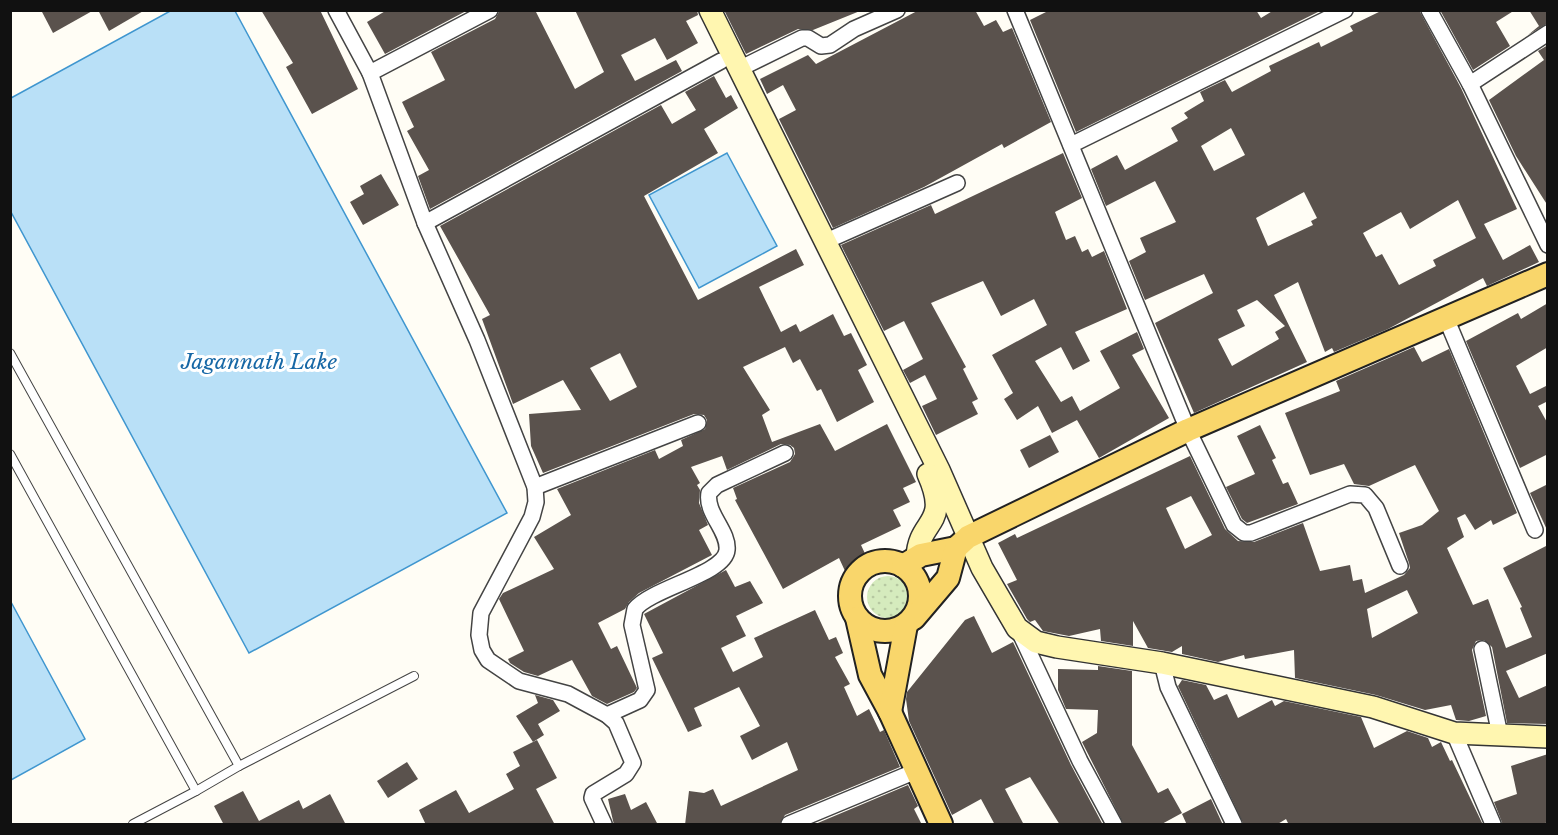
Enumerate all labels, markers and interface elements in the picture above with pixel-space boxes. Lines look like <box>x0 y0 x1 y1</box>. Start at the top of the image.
water label: Jagannath Lake <box>180 349 338 375</box>

